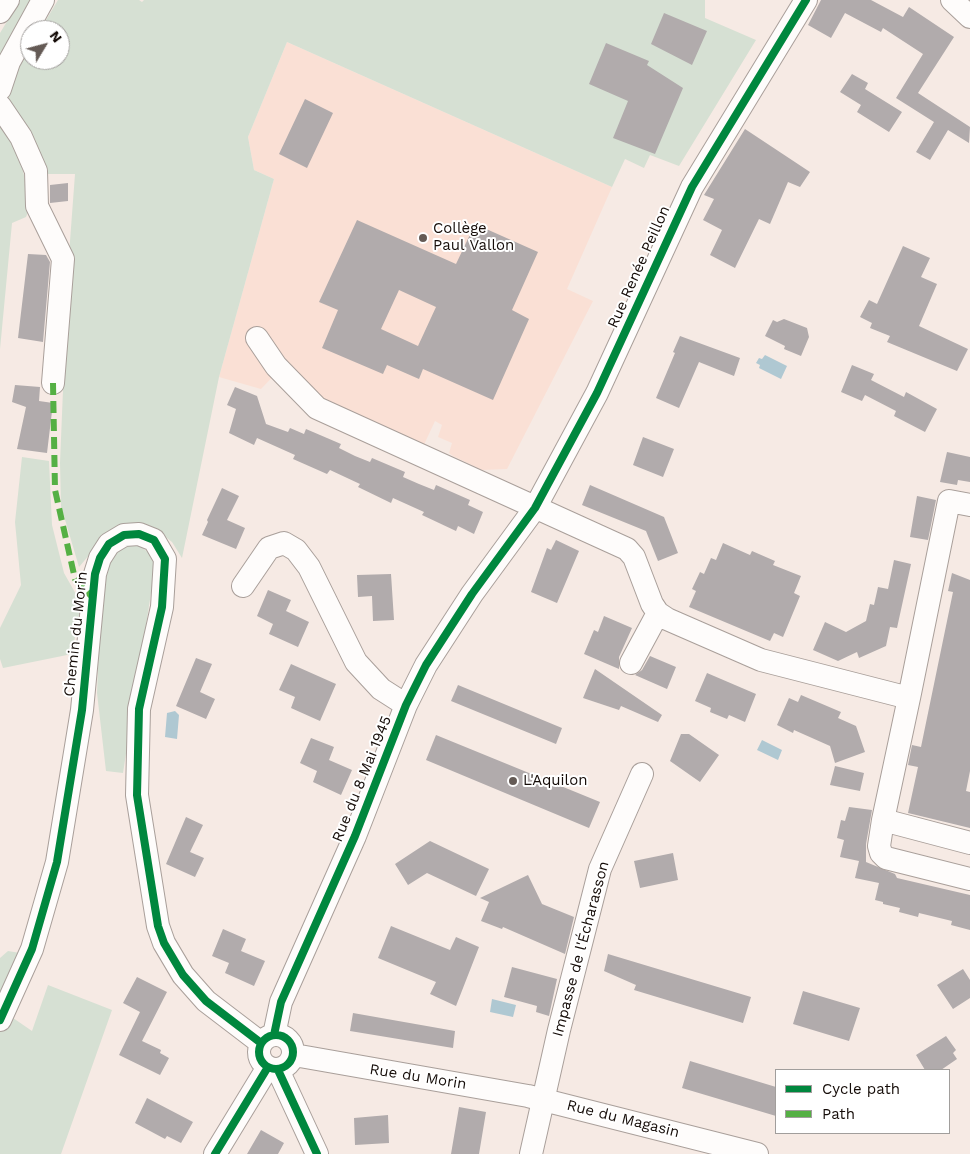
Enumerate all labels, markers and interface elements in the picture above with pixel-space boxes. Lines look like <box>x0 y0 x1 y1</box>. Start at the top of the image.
north arrow <box>20 20 70 70</box>
text: N <box>47 28 66 46</box>
street label: Rue Renée Peillon <box>604 203 674 331</box>
place label: Collège Paul Vallon <box>433 220 514 255</box>
marker: Collège Paul Vallon <box>417 232 429 244</box>
street label: Chemin du Morin <box>60 571 92 697</box>
street label: Rue du 8 Mai 1945 <box>329 713 395 845</box>
place label: L'Aquilon <box>523 772 587 790</box>
marker: L'Aquilon <box>507 775 519 787</box>
street label: Impasse de l'Écharasson <box>549 859 613 1039</box>
street label: Rue du Morin <box>368 1060 468 1094</box>
legend <box>775 1069 950 1134</box>
text: Cycle path <box>822 1080 900 1098</box>
street label: Rue du Magasin <box>565 1096 681 1142</box>
text: Path <box>822 1105 855 1123</box>

